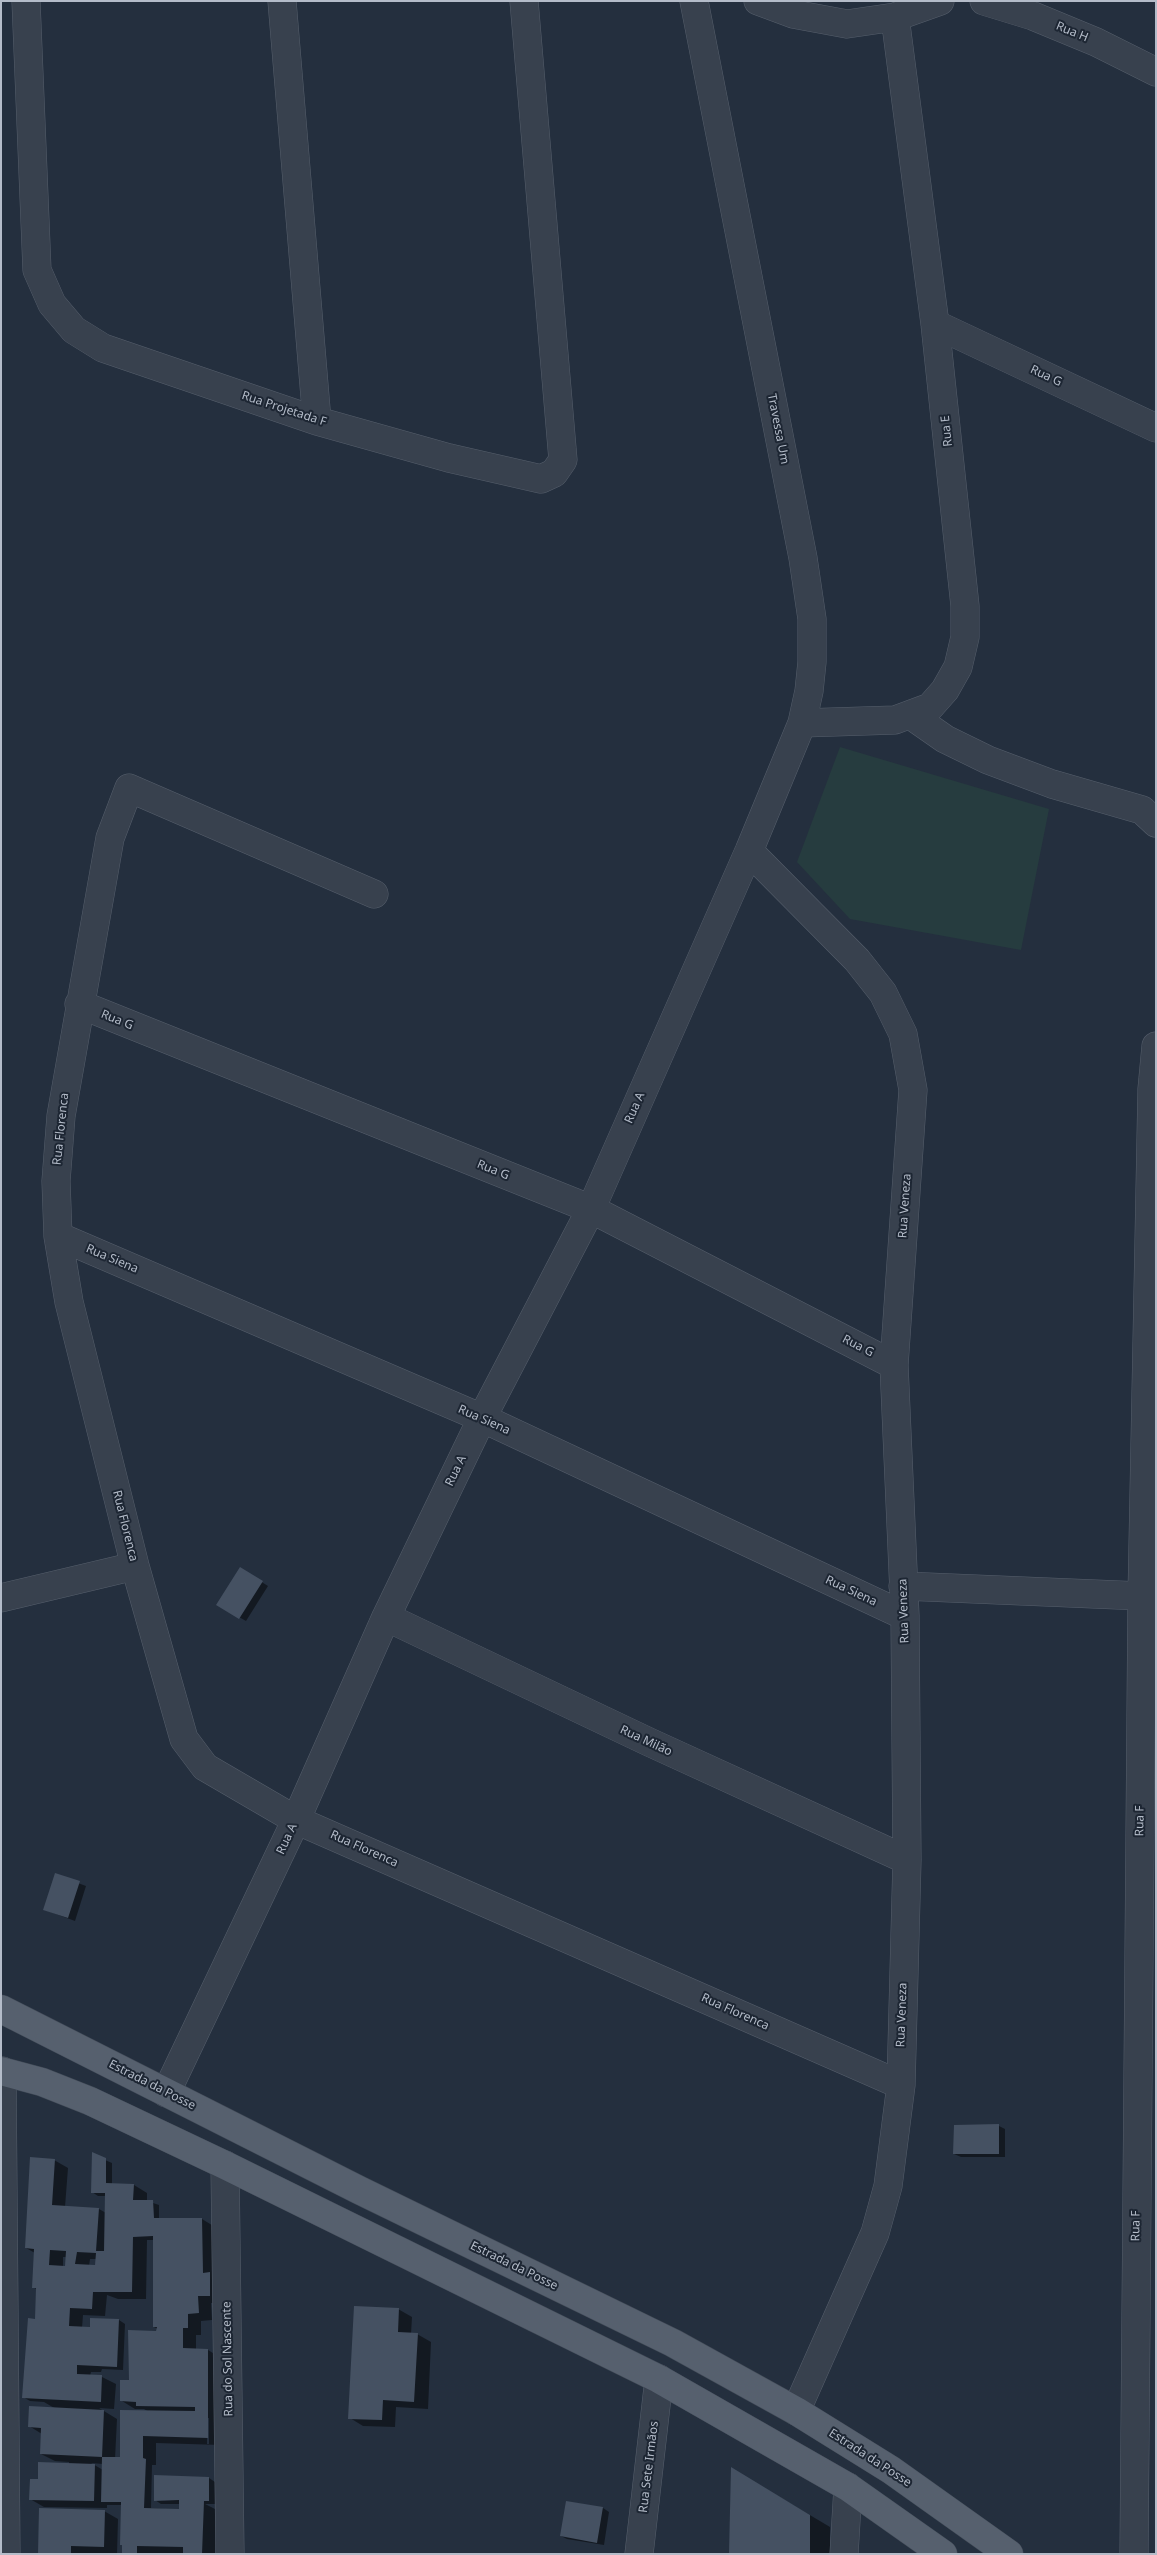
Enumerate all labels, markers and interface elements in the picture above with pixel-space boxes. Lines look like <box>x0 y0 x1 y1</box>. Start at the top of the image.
street label: Rua H <box>1054 19 1090 45</box>
street label: Rua G <box>1028 362 1064 390</box>
street label: Rua Projetada F <box>240 389 328 429</box>
street label: Travessa Um <box>764 392 792 466</box>
street label: Rua E <box>938 415 956 447</box>
street label: Rua G <box>99 1007 135 1033</box>
street label: Rua A <box>622 1090 648 1126</box>
street label: Rua Florenca <box>50 1092 72 1166</box>
street label: Rua G <box>475 1157 511 1183</box>
street label: Rua Veneza <box>896 1173 914 1239</box>
street label: Rua Siena <box>84 1242 140 1276</box>
street label: Rua G <box>840 1332 876 1360</box>
street label: Rua Siena <box>456 1402 512 1438</box>
street label: Rua A <box>442 1453 470 1489</box>
street label: Rua Florenca <box>109 1489 141 1563</box>
street label: Rua Siena <box>823 1573 879 1609</box>
street label: Rua Veneza <box>896 1578 912 1644</box>
street label: Rua Milão <box>618 1723 674 1759</box>
street label: Rua F <box>1133 1805 1147 1837</box>
street label: Rua A <box>274 1821 300 1857</box>
street label: Rua Florenca <box>328 1828 400 1870</box>
street label: Rua Veneza <box>894 1982 910 2048</box>
street label: Rua Florenca <box>699 1991 771 2033</box>
street label: Estrada da Posse <box>106 2057 198 2113</box>
street label: Rua F <box>1129 2210 1143 2242</box>
street label: Estrada da Posse <box>468 2239 560 2293</box>
street label: Rua do Sol Nascente <box>220 2301 236 2417</box>
street label: Rua Sete Irmãos <box>636 2420 662 2514</box>
street label: Estrada da Posse <box>826 2426 914 2490</box>

